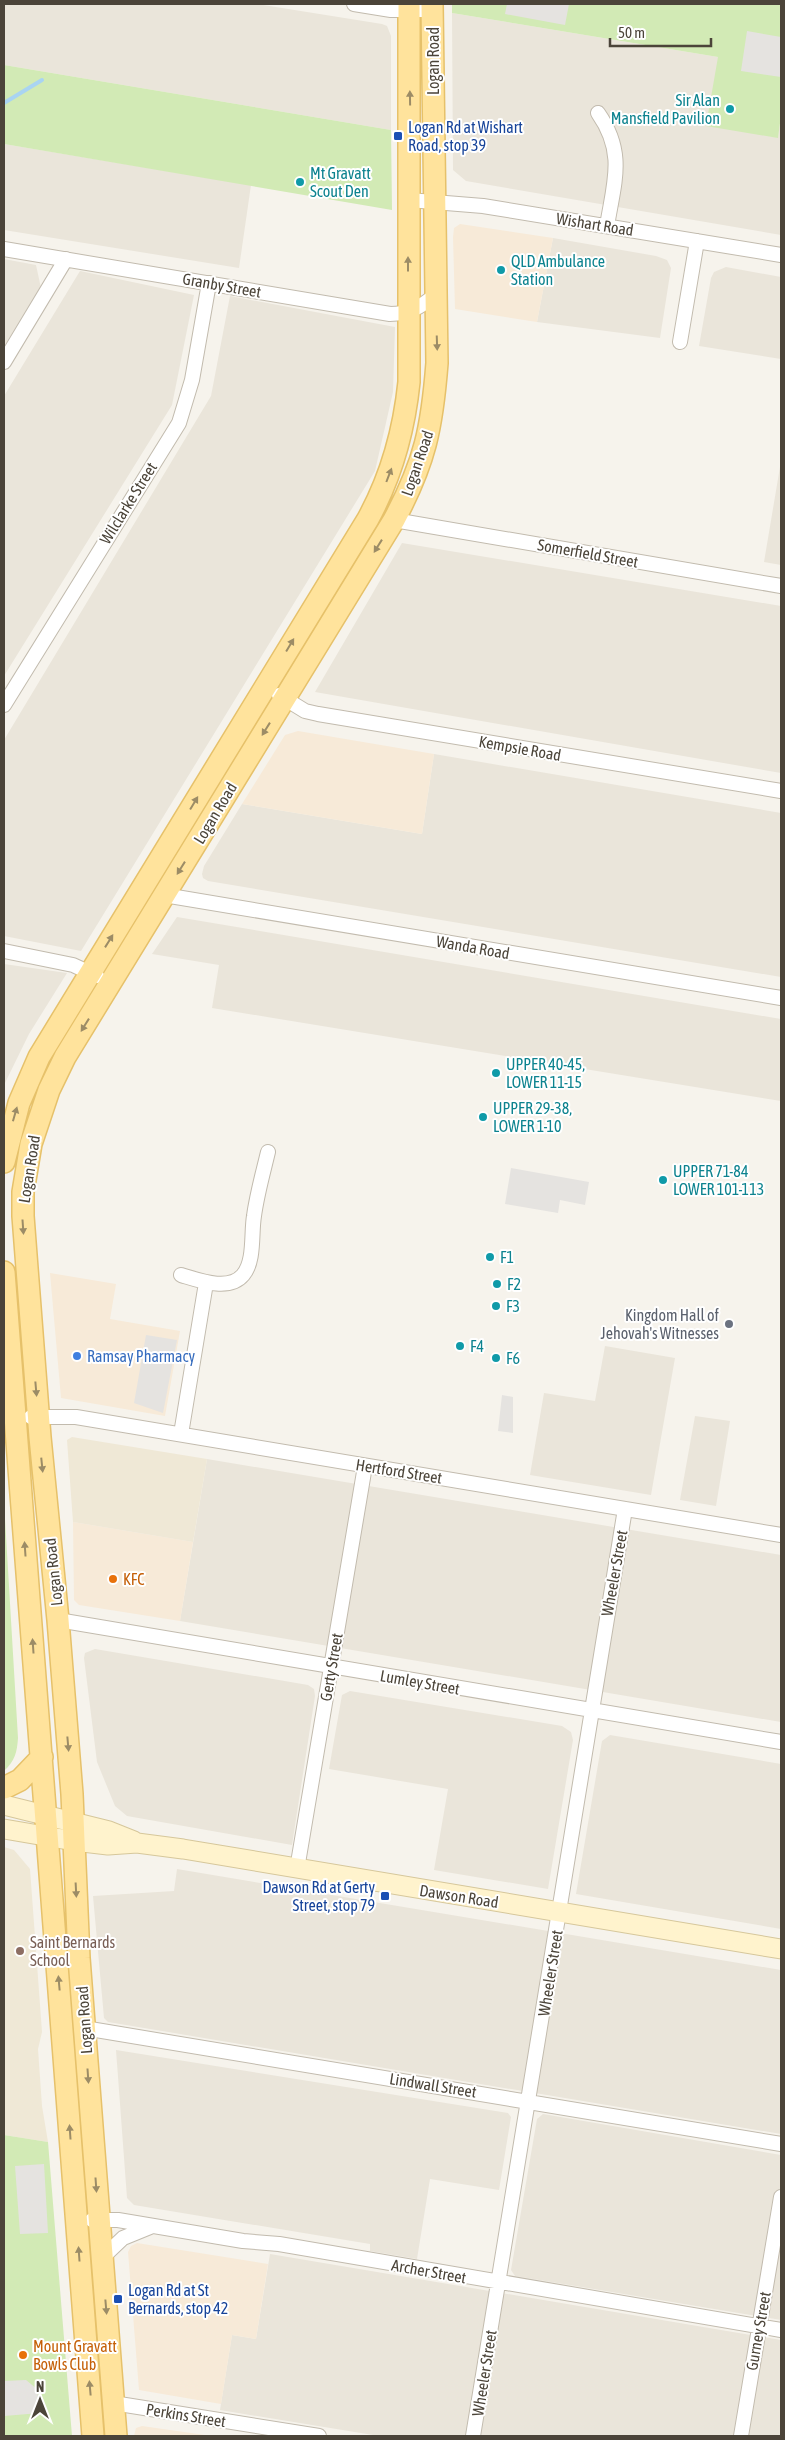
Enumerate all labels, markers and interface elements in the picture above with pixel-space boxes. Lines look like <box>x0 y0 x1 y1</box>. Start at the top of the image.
scale bar <box>610 15 711 47</box>
text: 50 m <box>618 24 645 41</box>
street label: Logan Road <box>424 27 443 95</box>
one-way arrow <box>406 90 414 106</box>
place label: Sir Alan Mansfield Pavilion <box>611 91 720 127</box>
marker: Sir Alan Mansfield Pavilion <box>724 103 736 115</box>
place label: Logan Rd at Wishart Road, stop 39 <box>408 118 523 155</box>
marker: Logan Rd at Wishart Road, stop 39 <box>392 130 404 142</box>
place label: Mt Gravatt Scout Den <box>310 164 371 200</box>
marker: Mt Gravatt Scout Den <box>294 176 306 188</box>
street label: Wishart Road <box>555 209 635 239</box>
place label: QLD Ambulance Station <box>511 252 605 288</box>
one-way arrow <box>405 255 413 271</box>
marker: QLD Ambulance Station <box>495 264 507 276</box>
street label: Granby Street <box>181 269 263 302</box>
one-way arrow <box>433 336 441 352</box>
street label: Logan Road <box>397 428 438 499</box>
street label: Wilclarke Street <box>96 458 160 547</box>
one-way arrow <box>386 467 393 482</box>
street label: Somerfield Street <box>536 535 640 571</box>
one-way arrow <box>373 539 383 553</box>
one-way arrow <box>286 639 295 652</box>
one-way arrow <box>261 723 271 736</box>
street label: Kempsie Road <box>477 732 563 765</box>
street label: Logan Road <box>190 779 241 847</box>
one-way arrow <box>189 796 198 809</box>
one-way arrow <box>176 861 186 874</box>
street label: Wanda Road <box>435 932 511 962</box>
one-way arrow <box>104 935 113 948</box>
one-way arrow <box>81 1019 90 1032</box>
place label: UPPER 40-45, LOWER 11-15 <box>506 1055 585 1091</box>
marker: UPPER 40-45, LOWER 11-15 <box>490 1067 502 1079</box>
place label: UPPER 29-38, LOWER 1-10 <box>493 1099 572 1135</box>
one-way arrow <box>12 1107 20 1122</box>
marker: UPPER 29-38, LOWER 1-10 <box>477 1111 489 1123</box>
street label: Logan Road <box>15 1134 44 1204</box>
place label: UPPER 71-84 LOWER 101-113 <box>673 1162 764 1198</box>
marker: UPPER 71-84 LOWER 101-113 <box>657 1174 669 1186</box>
one-way arrow <box>20 1219 28 1235</box>
place label: F1 <box>500 1248 514 1266</box>
marker: F1 <box>484 1251 496 1263</box>
place label: F2 <box>507 1275 521 1293</box>
marker: F2 <box>491 1278 503 1290</box>
place label: F3 <box>506 1297 520 1315</box>
marker: F3 <box>490 1300 502 1312</box>
place label: Kingdom Hall of Jehovah's Witnesses <box>601 1306 720 1342</box>
marker: Kingdom Hall of Jehovah's Witnesses <box>723 1318 735 1330</box>
place label: F4 <box>470 1337 484 1355</box>
marker: F4 <box>454 1340 466 1352</box>
place label: Ramsay Pharmacy <box>87 1347 195 1366</box>
place label: F6 <box>506 1349 520 1367</box>
marker: Ramsay Pharmacy <box>71 1350 83 1362</box>
marker: F6 <box>490 1352 502 1364</box>
one-way arrow <box>32 1381 40 1397</box>
street label: Hertford Street <box>354 1455 444 1487</box>
one-way arrow <box>38 1457 46 1473</box>
street label: Wheeler Street <box>598 1528 630 1617</box>
street label: Logan Road <box>40 1537 67 1607</box>
one-way arrow <box>21 1540 29 1556</box>
place label: KFC <box>123 1570 145 1588</box>
marker: KFC <box>107 1573 119 1585</box>
street label: Gerty Street <box>316 1631 347 1703</box>
one-way arrow <box>29 1638 37 1654</box>
street label: Lumley Street <box>379 1666 462 1699</box>
one-way arrow <box>64 1736 72 1752</box>
place label: Dawson Rd at Gerty Street, stop 79 <box>262 1878 375 1915</box>
street label: Dawson Road <box>418 1881 500 1911</box>
one-way arrow <box>72 1882 80 1898</box>
marker: Dawson Rd at Gerty Street, stop 79 <box>379 1890 391 1902</box>
street label: Wheeler Street <box>534 1928 566 2017</box>
place label: Saint Bernards School <box>30 1933 115 1969</box>
marker: Saint Bernards School <box>14 1945 26 1957</box>
one-way arrow <box>54 1975 62 1991</box>
street label: Logan Road <box>73 1985 96 2055</box>
one-way arrow <box>84 2069 92 2085</box>
street label: Lindwall Street <box>388 2069 478 2101</box>
one-way arrow <box>65 2123 73 2139</box>
one-way arrow <box>93 2177 101 2193</box>
one-way arrow <box>74 2245 82 2261</box>
street label: Archer Street <box>390 2256 468 2286</box>
place label: Logan Rd at St Bernards, stop 42 <box>128 2281 228 2318</box>
street label: Gurney Street <box>742 2290 775 2372</box>
marker: Logan Rd at St Bernards, stop 42 <box>112 2293 124 2305</box>
one-way arrow <box>102 2299 110 2315</box>
street label: Wheeler Street <box>468 2328 500 2417</box>
place label: Mount Gravatt Bowls Club <box>33 2337 117 2373</box>
marker: Mount Gravatt Bowls Club <box>17 2349 29 2361</box>
north arrow <box>15 2375 65 2425</box>
text: N <box>36 2379 44 2395</box>
one-way arrow <box>85 2379 93 2395</box>
street label: Perkins Street <box>145 2400 228 2430</box>

